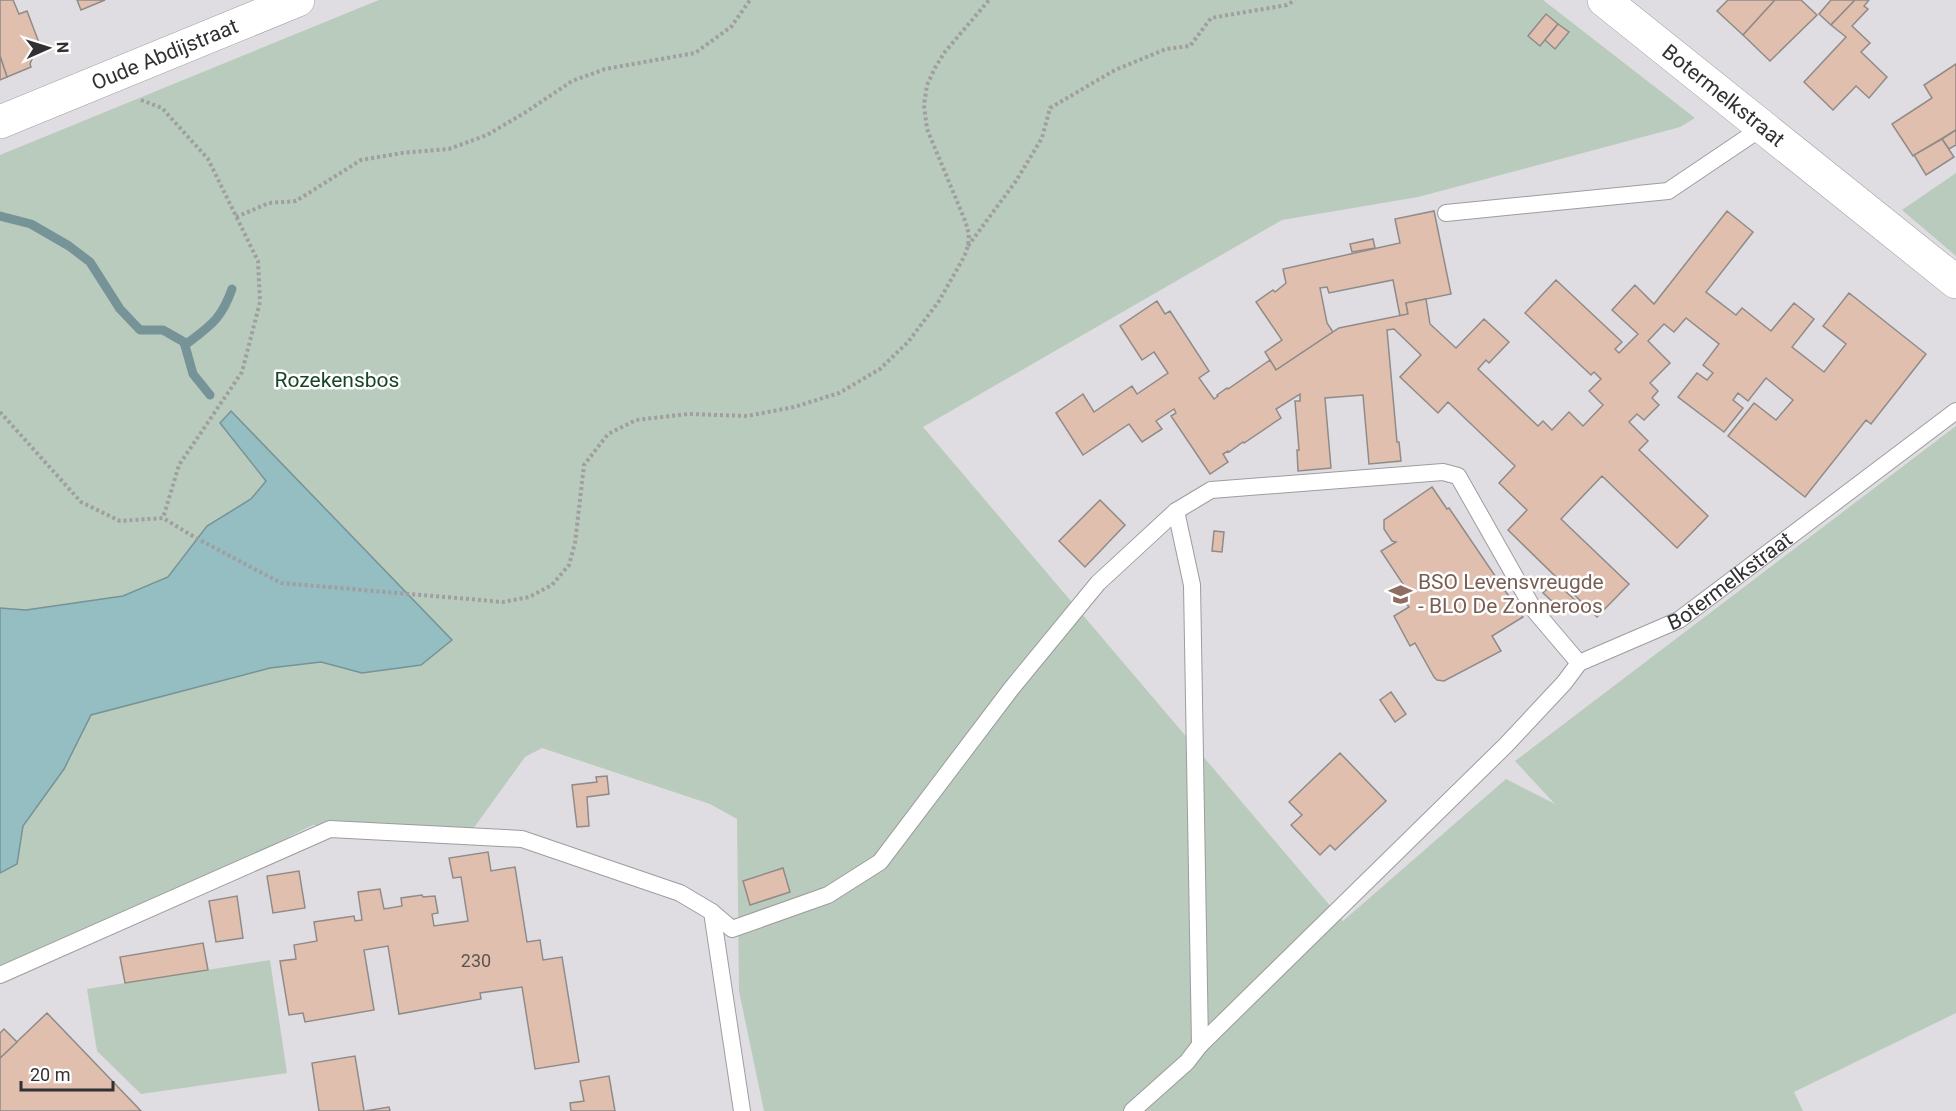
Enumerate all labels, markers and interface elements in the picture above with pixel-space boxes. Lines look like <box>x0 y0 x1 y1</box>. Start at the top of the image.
street label: Oude Abdijstraat <box>88 14 242 95</box>
north arrow <box>18 18 78 78</box>
street label: Botermelkstraat <box>1657 39 1789 152</box>
text: N <box>53 41 72 53</box>
park label: Rozekensbos <box>275 368 399 392</box>
street label: Botermelkstraat <box>1664 527 1797 635</box>
place label: BSO Levensvreugde - BLO De Zonneroos <box>1418 570 1604 618</box>
school or university icon: BSO Levensvreugde - BLO De Zonneroos <box>1387 581 1413 607</box>
house number: 230 <box>461 950 491 971</box>
scale bar <box>21 1054 112 1092</box>
text: 20 m <box>30 1064 70 1085</box>

